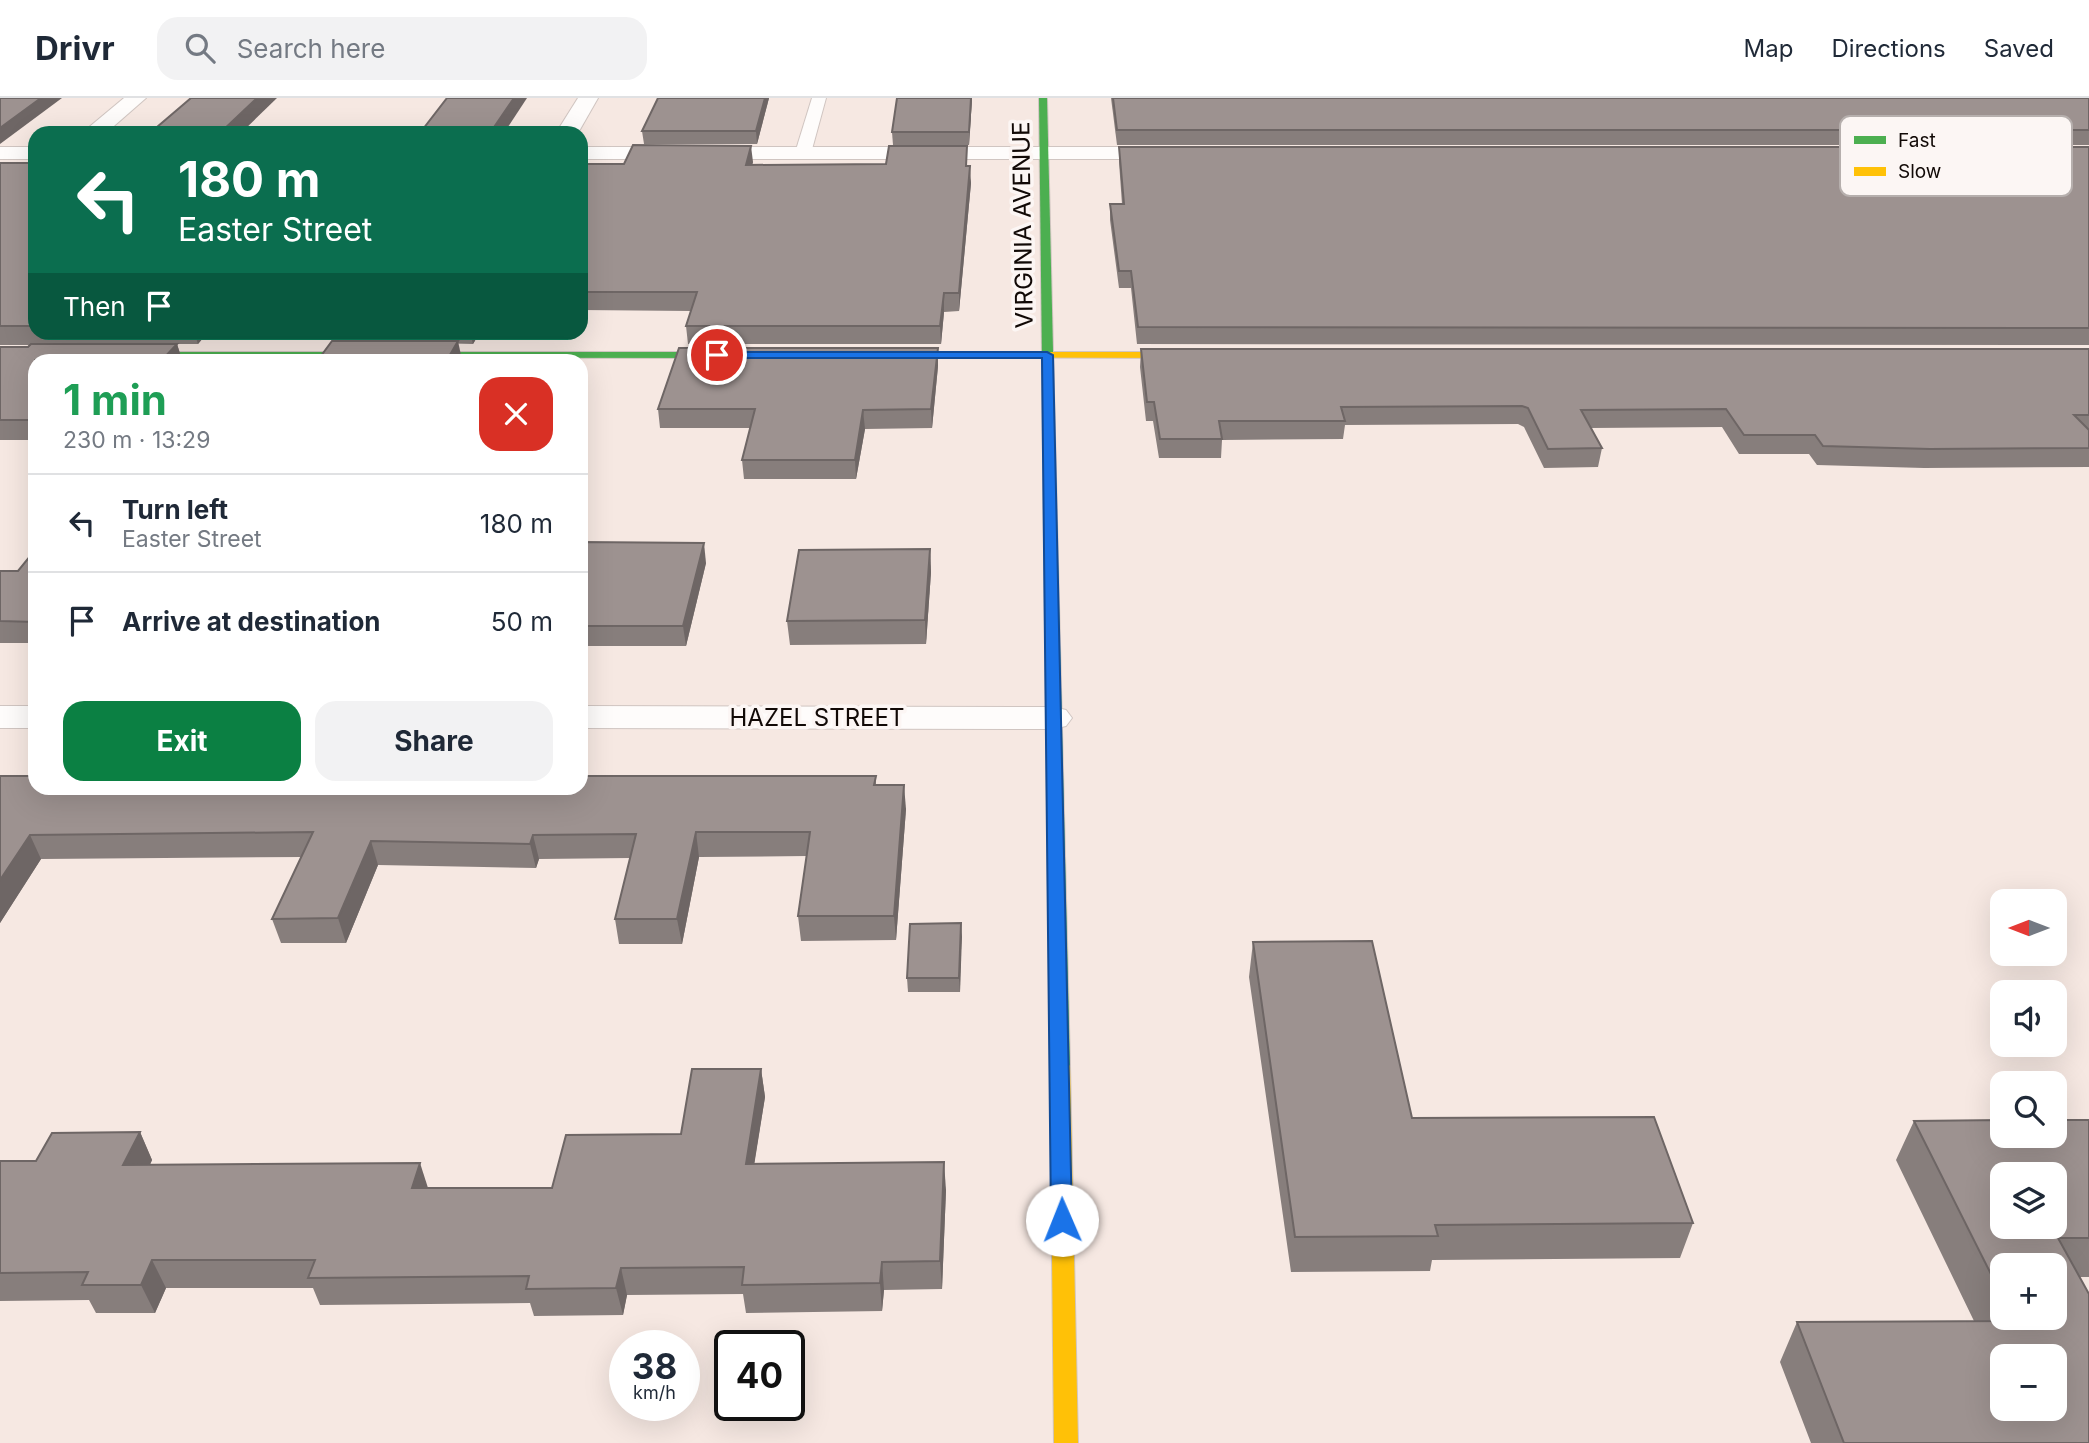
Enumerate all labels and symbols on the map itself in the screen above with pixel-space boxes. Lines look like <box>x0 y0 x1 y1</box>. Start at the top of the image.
legend <box>1840 116 2072 196</box>
street label: VIRGINIA AVENUE <box>1006 121 1039 329</box>
text: Fast <box>1898 129 1936 152</box>
text: Slow <box>1898 160 1941 183</box>
pin <box>687 325 747 385</box>
street label: HAZEL STREET <box>730 703 904 732</box>
north arrow <box>1990 889 2067 966</box>
position arrow <box>1025 1183 1099 1257</box>
speed limit sign: 40 <box>714 1330 805 1421</box>

